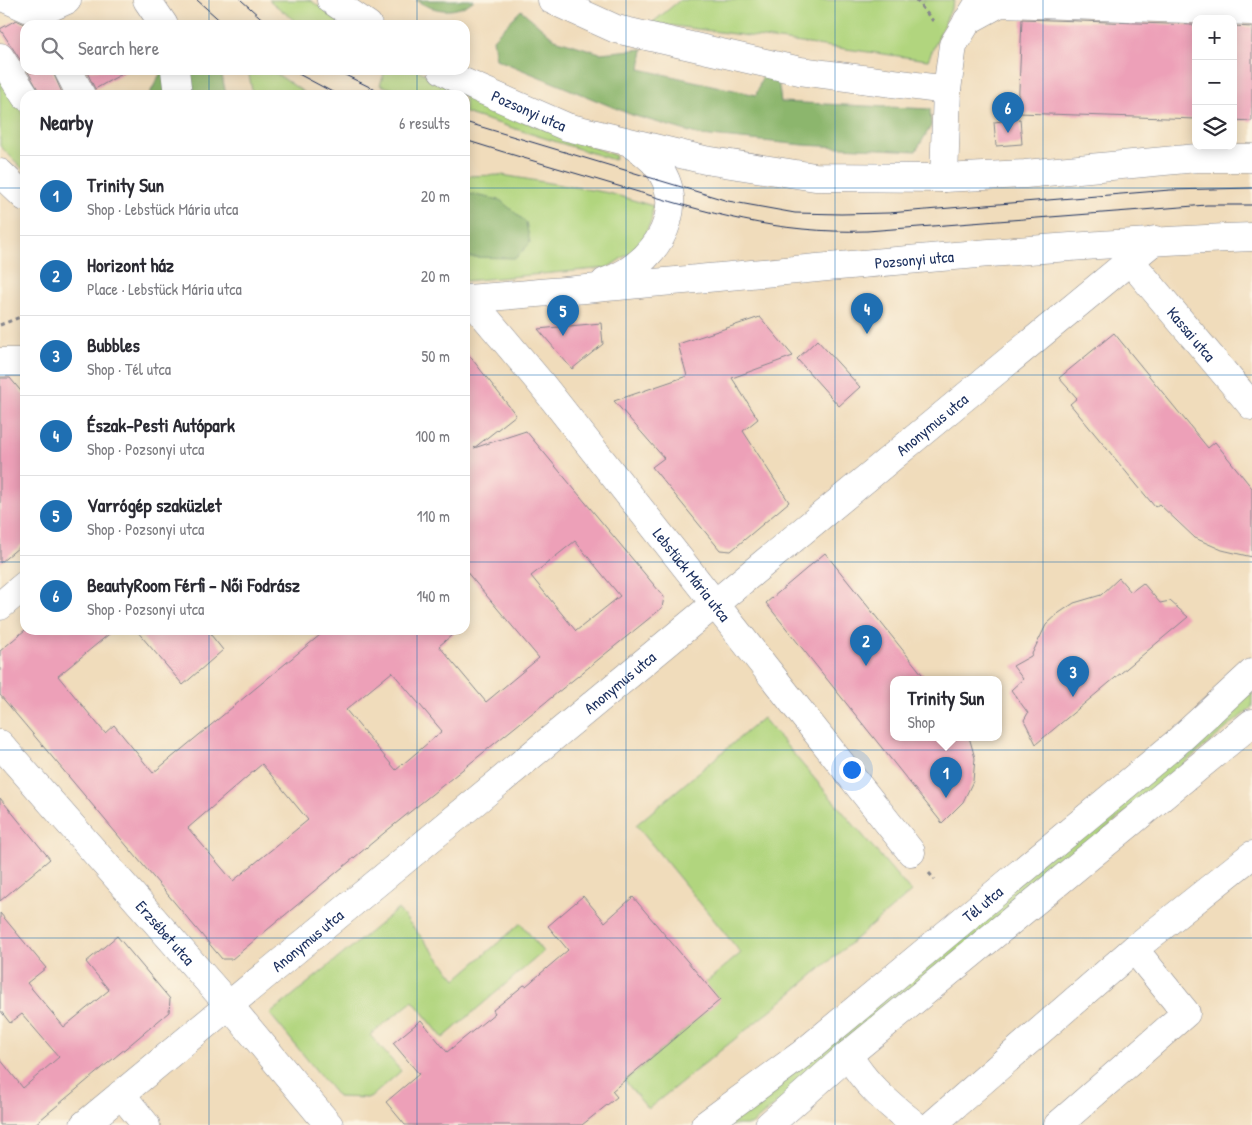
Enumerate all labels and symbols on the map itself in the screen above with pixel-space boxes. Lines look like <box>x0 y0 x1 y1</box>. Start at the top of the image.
street label: Pozsonyi utca <box>488 85 570 136</box>
pin: 6 <box>992 92 1024 133</box>
street label: Pozsonyi utca <box>874 245 955 274</box>
pin: 4 <box>851 293 883 334</box>
pin: 5 <box>547 295 579 336</box>
street label: Kassai utca <box>1162 302 1221 366</box>
street label: Anonymus utca <box>891 388 973 461</box>
street label: Lebstück Mária utca <box>648 523 736 626</box>
pin: 2 <box>850 625 882 666</box>
street label: Anonymus utca <box>579 646 660 719</box>
pin: 3 <box>1057 656 1089 697</box>
your location <box>839 757 865 783</box>
pin: 1 <box>930 757 962 798</box>
street label: Tél utca <box>958 881 1007 927</box>
street label: Erzsébet utca <box>131 896 200 970</box>
street label: Anonymus utca <box>267 904 348 976</box>

